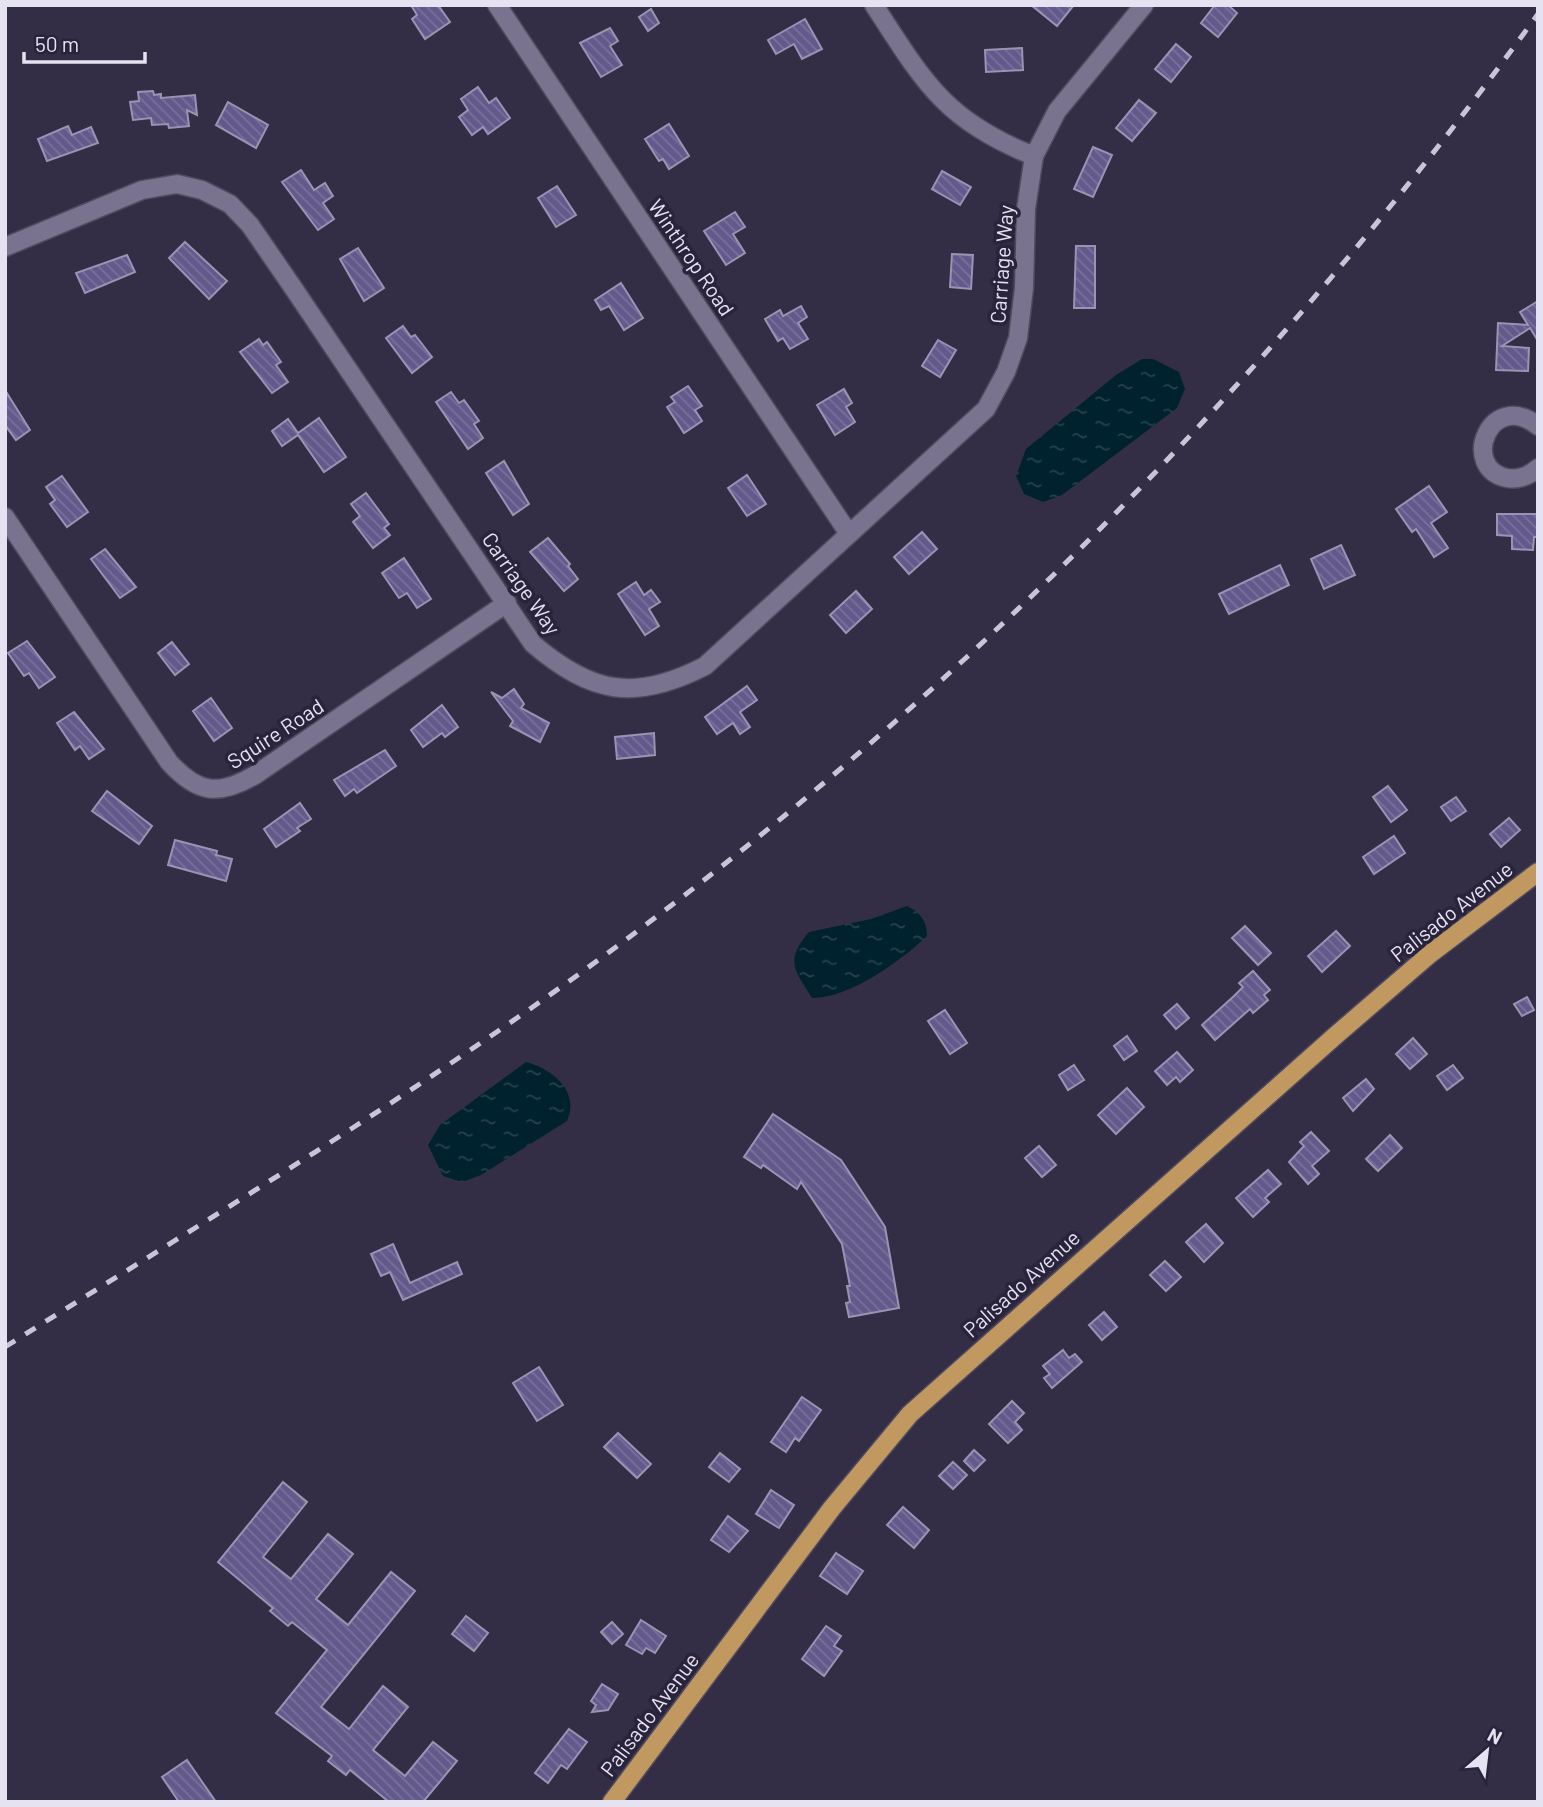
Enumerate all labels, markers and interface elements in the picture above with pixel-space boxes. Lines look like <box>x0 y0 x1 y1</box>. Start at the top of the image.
scale bar <box>24 21 145 65</box>
text: 50 m <box>35 31 79 56</box>
street label: Winthrop Road <box>644 194 740 320</box>
street label: Carriage Way <box>984 203 1018 324</box>
street label: Carriage Way <box>478 527 567 639</box>
street label: Squire Road <box>222 693 328 773</box>
street label: Palisado Avenue <box>1385 856 1517 966</box>
street label: Palisado Avenue <box>958 1224 1084 1342</box>
street label: Palisado Avenue <box>594 1647 704 1781</box>
north arrow <box>1452 1716 1522 1786</box>
text: N <box>1484 1722 1506 1749</box>

